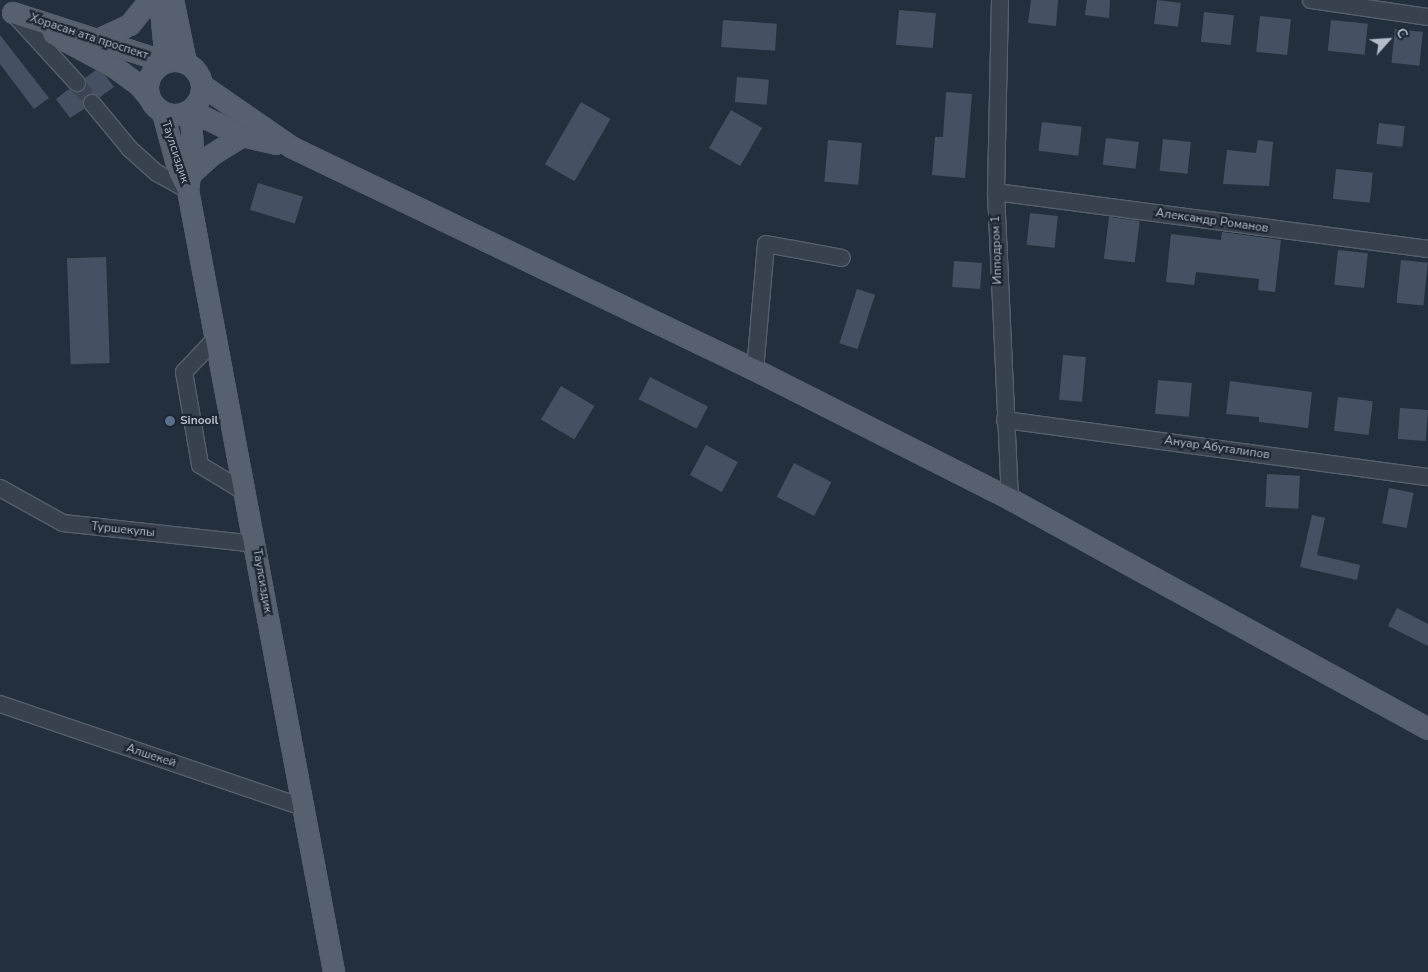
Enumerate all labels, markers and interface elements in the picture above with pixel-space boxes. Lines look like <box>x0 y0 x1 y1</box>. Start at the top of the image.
street label: Хорасан ата проспект <box>28 11 150 63</box>
north arrow <box>1363 15 1413 65</box>
text: С <box>1391 25 1413 42</box>
street label: Таулсиздик <box>158 119 192 185</box>
street label: Александр Романов <box>1155 206 1269 236</box>
street label: Ипподром 1 <box>989 215 1005 285</box>
place label: Sinooil <box>180 414 218 428</box>
marker: Sinooil <box>164 415 176 427</box>
street label: Ануар Абуталипов <box>1163 433 1271 463</box>
street label: Туршекулы <box>91 520 155 540</box>
street label: Таулсиздик <box>249 548 275 614</box>
street label: Алшекей <box>124 741 178 771</box>

